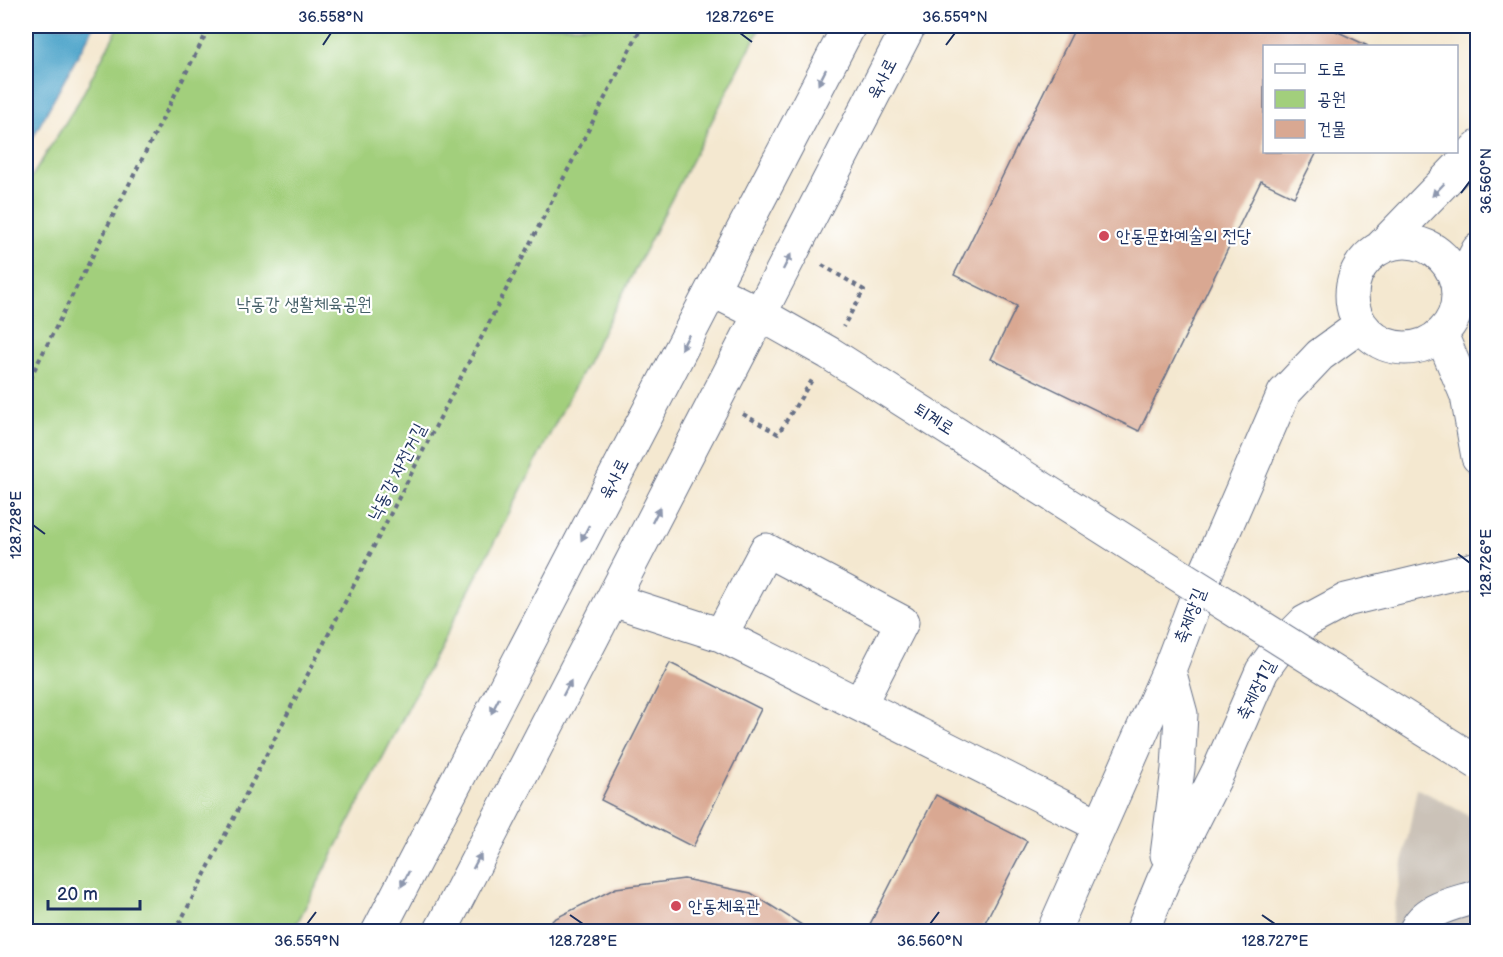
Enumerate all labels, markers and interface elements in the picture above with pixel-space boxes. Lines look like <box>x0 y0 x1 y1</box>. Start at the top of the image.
text: 36.558°N <box>298 8 364 27</box>
text: 128.726°E <box>706 8 774 27</box>
text: 36.559°N <box>922 8 988 27</box>
legend <box>1263 45 1458 153</box>
street label: 육사로 <box>863 55 901 103</box>
text: 도로 <box>1317 59 1346 80</box>
one-way arrow <box>817 69 827 86</box>
text: 공원 <box>1317 89 1346 110</box>
text: 건물 <box>1317 119 1346 140</box>
text: 36.560°N <box>1477 148 1496 214</box>
one-way arrow <box>1431 182 1445 196</box>
place label: 안동문화예술의 전당 <box>1116 226 1252 247</box>
marker: 안동문화예술의 전당 <box>1097 229 1111 243</box>
one-way arrow <box>782 253 792 270</box>
park label: 낙동강 생활체육공원 <box>236 294 372 315</box>
one-way arrow <box>680 333 690 350</box>
street label: 퇴계로 <box>910 399 958 439</box>
street label: 낙동강 자전거길 <box>364 419 431 524</box>
street label: 육사로 <box>595 455 633 503</box>
text: 128.728°E <box>7 491 26 559</box>
one-way arrow <box>652 506 661 523</box>
one-way arrow <box>580 525 590 542</box>
text: 128.726°E <box>1477 529 1496 597</box>
street label: 축제장길 <box>1170 585 1210 647</box>
street label: 축제장1길 <box>1232 656 1280 724</box>
one-way arrow <box>562 679 572 696</box>
one-way arrow <box>490 698 500 715</box>
one-way arrow <box>472 852 482 869</box>
one-way arrow <box>400 871 410 888</box>
scale bar <box>48 873 140 911</box>
text: 20 m <box>57 884 98 905</box>
place label: 안동체육관 <box>688 896 760 917</box>
marker: 안동체육관 <box>669 899 683 913</box>
text: 36.559°N <box>274 932 340 951</box>
text: 128.728°E <box>549 932 617 951</box>
text: 36.560°N <box>897 932 963 951</box>
text: 128.727°E <box>1242 932 1308 951</box>

